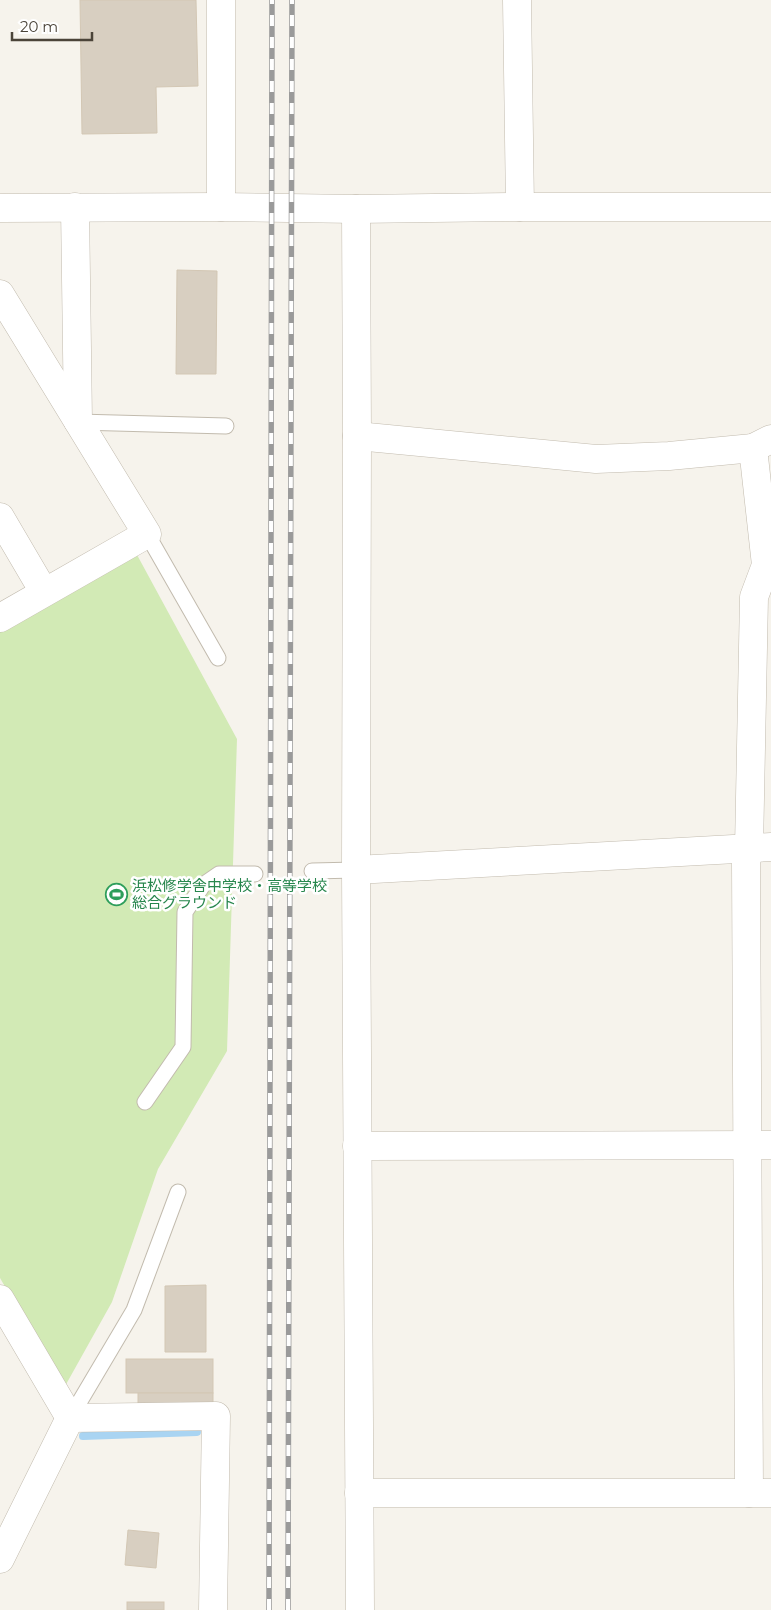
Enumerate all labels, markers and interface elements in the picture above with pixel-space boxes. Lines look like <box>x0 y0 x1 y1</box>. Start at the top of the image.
scale bar <box>12 10 92 42</box>
text: 20 m <box>20 17 58 36</box>
place label: 浜松修学舎中学校・高等学校 総合グラウンド <box>132 876 327 912</box>
sports icon: 浜松修学舎中学校・高等学校 総合グラウンド <box>104 883 128 907</box>

